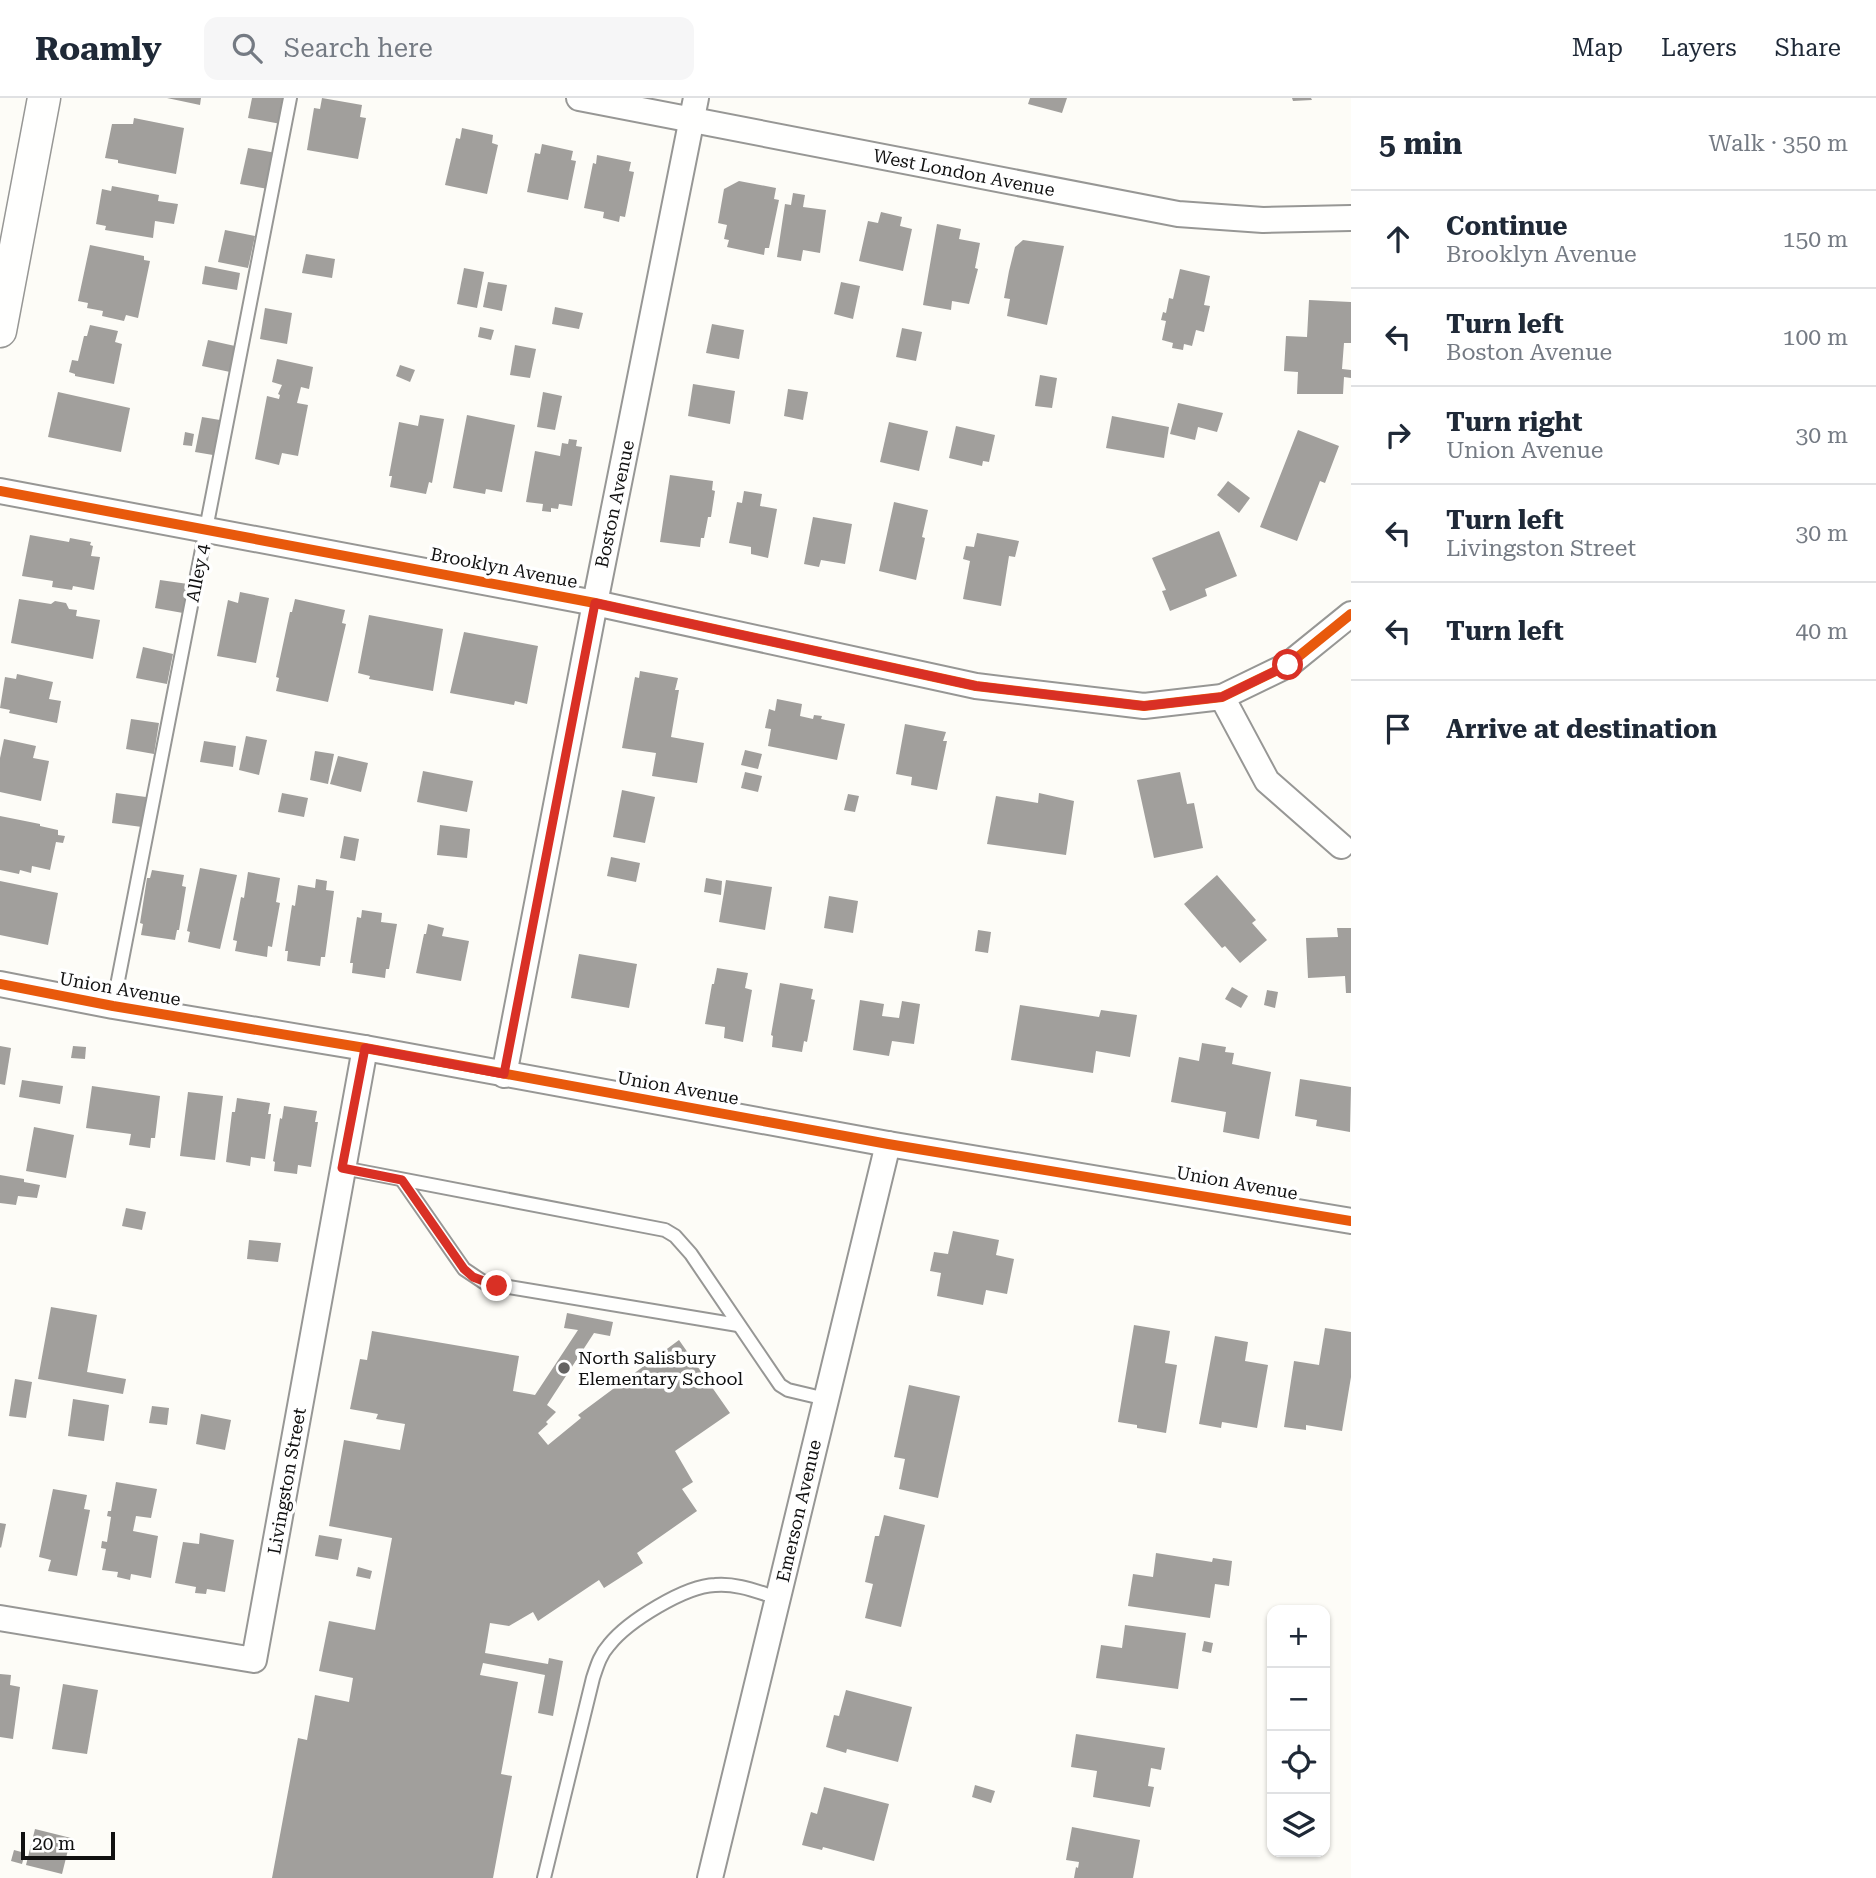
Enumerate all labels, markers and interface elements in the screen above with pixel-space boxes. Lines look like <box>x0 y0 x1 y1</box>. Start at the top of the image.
search box <box>204 17 694 80</box>
text: Roamly <box>35 29 162 68</box>
icon: search <box>228 29 266 67</box>
text: Search here <box>284 33 433 63</box>
text: Map <box>1572 34 1623 62</box>
text: Layers <box>1661 34 1737 62</box>
text: Share <box>1775 34 1841 62</box>
text: 5 min <box>1379 126 1462 161</box>
text: Walk · 350 m <box>1709 130 1848 157</box>
street label: West London Avenue <box>872 145 1057 200</box>
text: Continue <box>1446 211 1568 241</box>
icon: ahead <box>1379 220 1417 258</box>
text: 150 m <box>1783 226 1848 253</box>
text: Brooklyn Avenue <box>1446 241 1637 268</box>
text: Turn left <box>1446 309 1564 339</box>
icon: left <box>1379 318 1417 356</box>
text: 100 m <box>1783 324 1848 351</box>
text: Boston Avenue <box>1446 339 1612 366</box>
text: Turn right <box>1446 407 1582 437</box>
icon: right <box>1379 416 1417 454</box>
text: 30 m <box>1795 422 1848 449</box>
text: Union Avenue <box>1446 437 1603 464</box>
street label: Boston Avenue <box>591 438 638 570</box>
text: Turn left <box>1446 505 1564 535</box>
icon: left <box>1379 514 1417 552</box>
text: 30 m <box>1795 520 1848 547</box>
text: Livingston Street <box>1446 535 1636 562</box>
street label: Alley 4 <box>182 542 213 604</box>
street label: Brooklyn Avenue <box>429 543 579 592</box>
icon: left <box>1379 612 1417 650</box>
text: Turn left <box>1446 616 1564 646</box>
text: 40 m <box>1795 618 1848 645</box>
route start <box>1272 649 1303 680</box>
icon: arrive <box>1379 710 1417 748</box>
text: Arrive at destination <box>1446 714 1717 744</box>
street label: Union Avenue <box>58 967 183 1010</box>
street label: Union Avenue <box>616 1066 741 1109</box>
street label: Union Avenue <box>1175 1161 1300 1204</box>
route end <box>481 1270 512 1301</box>
place label: North Salisbury Elementary School <box>578 1347 743 1389</box>
marker: North Salisbury Elementary School <box>556 1360 572 1376</box>
street label: Livingston Street <box>263 1406 310 1556</box>
street label: Emerson Avenue <box>772 1438 825 1584</box>
map controls <box>1267 1605 1330 1857</box>
button: + <box>1267 1605 1330 1668</box>
button: − <box>1267 1668 1330 1731</box>
button: locate <box>1267 1731 1330 1794</box>
button: layers <box>1267 1794 1330 1857</box>
scale bar <box>21 1829 116 1861</box>
text: 20 m <box>32 1832 75 1855</box>

